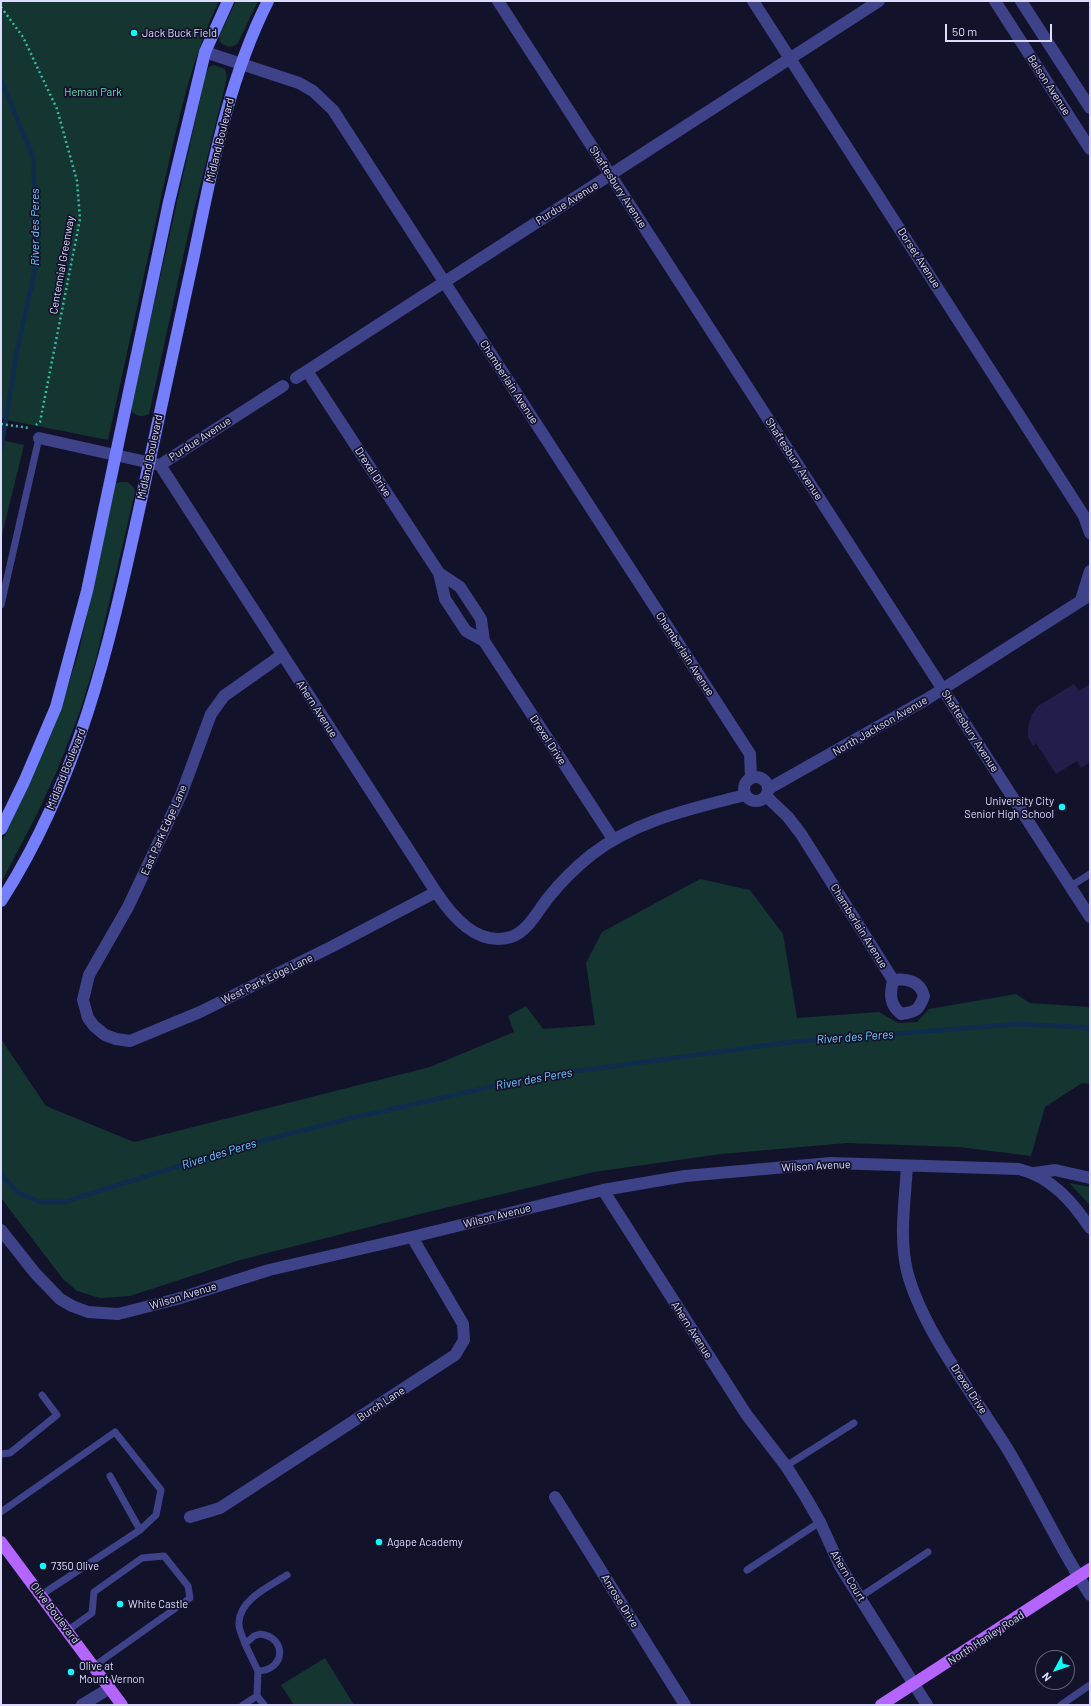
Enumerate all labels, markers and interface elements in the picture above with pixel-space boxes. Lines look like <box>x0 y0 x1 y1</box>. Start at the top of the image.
scale bar <box>947 16 1054 42</box>
text: 50 m <box>952 24 977 38</box>
place label: Jack Buck Field <box>142 26 217 40</box>
marker: Jack Buck Field <box>129 28 139 38</box>
street label: Balson Avenue <box>1025 52 1073 118</box>
park label: Heman Park <box>64 85 122 99</box>
street label: Midland Boulevard <box>203 96 237 184</box>
street label: Shaftesbury Avenue <box>587 143 649 231</box>
street label: Purdue Avenue <box>533 179 601 227</box>
water label: River des Peres <box>28 188 42 266</box>
street label: Centennial Greenway <box>47 215 77 315</box>
street label: Dorset Avenue <box>895 225 943 291</box>
street label: Chamberlain Avenue <box>477 338 541 426</box>
street label: Midland Boulevard <box>135 413 165 501</box>
street label: Purdue Avenue <box>167 414 233 464</box>
street label: Shaftesbury Avenue <box>763 415 825 503</box>
street label: Drexel Drive <box>352 445 394 499</box>
street label: Chamberlain Avenue <box>653 610 717 698</box>
street label: Ahern Avenue <box>294 678 340 740</box>
street label: Shaftesbury Avenue <box>939 687 1001 775</box>
street label: North Jackson Avenue <box>830 693 930 759</box>
street label: Drexel Drive <box>527 713 569 767</box>
street label: Midland Boulevard <box>44 726 88 812</box>
street label: East Park Edge Lane <box>138 783 190 877</box>
place label: University City Senior High School <box>964 794 1054 820</box>
marker: University City Senior High School <box>1057 802 1067 812</box>
street label: Chamberlain Avenue <box>828 881 890 971</box>
street label: West Park Edge Lane <box>219 951 315 1007</box>
water label: River des Peres <box>816 1027 894 1047</box>
water label: River des Peres <box>495 1065 573 1093</box>
water label: River des Peres <box>180 1136 258 1172</box>
street label: Wilson Avenue <box>781 1158 851 1174</box>
street label: Wilson Avenue <box>462 1201 532 1231</box>
street label: Wilson Avenue <box>148 1280 218 1312</box>
street label: Ahern Avenue <box>669 1299 715 1361</box>
street label: Drexel Drive <box>948 1362 990 1416</box>
street label: Burch Lane <box>355 1384 407 1424</box>
place label: Agape Academy <box>387 1535 463 1549</box>
marker: Agape Academy <box>374 1537 384 1547</box>
street label: Ahern Court <box>828 1548 868 1604</box>
place label: 7350 Olive <box>51 1559 99 1573</box>
marker: 7350 Olive <box>38 1561 48 1571</box>
street label: Anrose Drive <box>598 1572 642 1630</box>
street label: Olive Boulevard <box>28 1580 82 1646</box>
place label: White Castle <box>128 1597 188 1611</box>
marker: White Castle <box>115 1599 125 1609</box>
street label: North Hanley Road <box>945 1608 1027 1668</box>
north arrow <box>1035 1650 1075 1690</box>
place label: Olive at Mount Vernon <box>79 1659 144 1685</box>
marker: Olive at Mount Vernon <box>66 1667 76 1677</box>
text: N <box>1039 1670 1054 1684</box>

